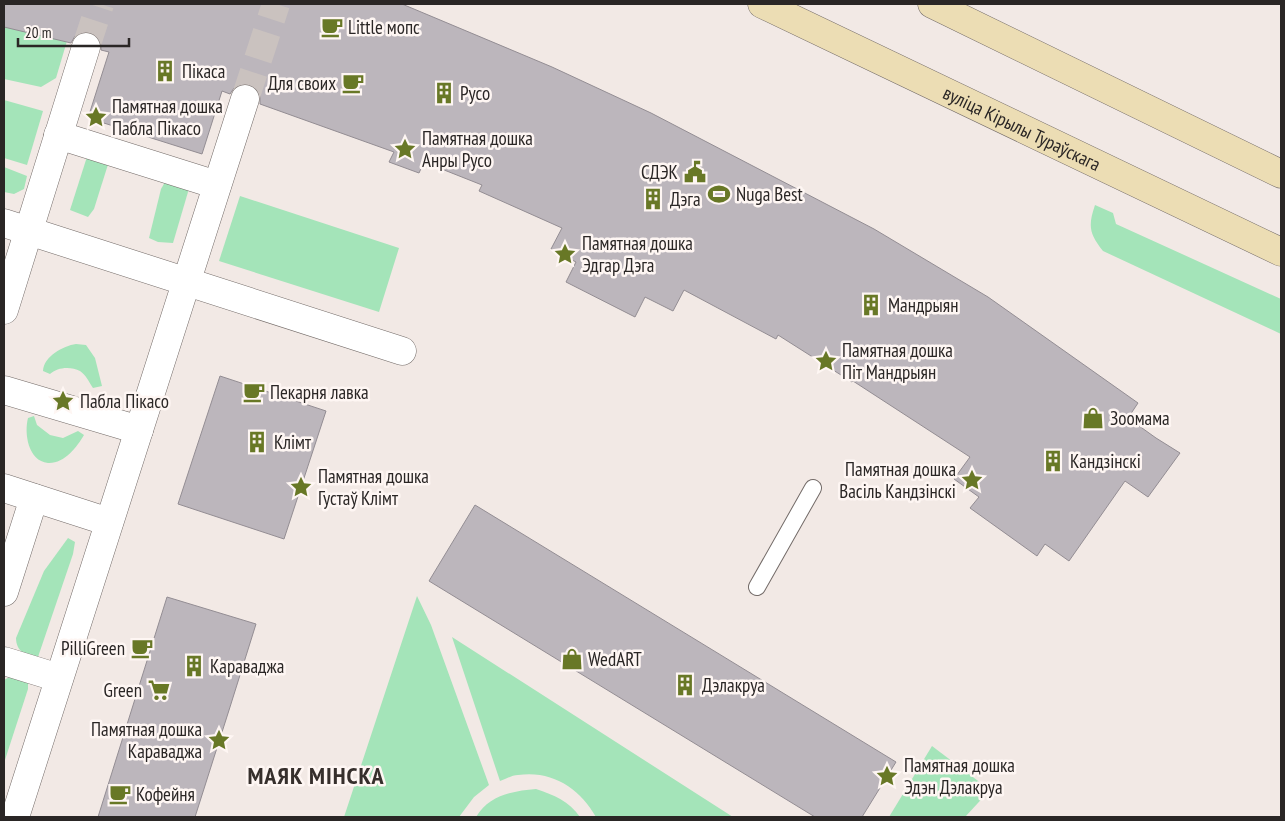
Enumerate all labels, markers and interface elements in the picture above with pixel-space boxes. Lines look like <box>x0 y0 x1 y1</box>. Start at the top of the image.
cafe icon: Little мопс <box>319 14 345 40</box>
scale bar <box>18 15 129 47</box>
place label: Little мопс <box>348 15 420 39</box>
text: 20 m <box>25 23 51 42</box>
building icon: Пікаса <box>152 58 178 84</box>
place label: Пікаса <box>182 59 225 83</box>
cafe icon: Для своих <box>340 70 366 96</box>
place label: Для своих <box>268 71 336 95</box>
building icon: Русо <box>431 80 457 106</box>
street label: вуліца Кірылы Тураўскага <box>939 80 1104 176</box>
place label: Русо <box>460 81 490 105</box>
place label: Памятная дошка Пабла Пікасо <box>112 94 223 140</box>
place icon: Памятная дошка Пабла Пікасо <box>83 104 109 130</box>
place label: Памятная дошка Анры Русо <box>422 126 533 172</box>
place icon: Памятная дошка Анры Русо <box>392 136 418 162</box>
public building icon: СДЭК <box>682 159 708 185</box>
place label: СДЭК <box>641 160 678 184</box>
sports icon: Nuga Best <box>706 181 732 207</box>
place label: Nuga Best <box>736 182 804 206</box>
building icon: Дэга <box>640 186 666 212</box>
place label: Дэга <box>670 187 701 211</box>
place label: Памятная дошка Эдгар Дэга <box>582 231 693 277</box>
place icon: Памятная дошка Эдгар Дэга <box>552 241 578 267</box>
building icon: Мандрыян <box>858 292 884 318</box>
place label: Мандрыян <box>888 293 958 317</box>
place label: Памятная дошка Піт Мандрыян <box>842 338 953 384</box>
place icon: Памятная дошка Піт Мандрыян <box>813 348 839 374</box>
cafe icon: Пекарня лавка <box>241 379 267 405</box>
place label: Пекарня лавка <box>270 380 369 404</box>
place icon: Пабла Пікасо <box>50 388 76 414</box>
place label: Пабла Пікасо <box>80 389 169 413</box>
shop icon: Зоомама <box>1080 405 1106 431</box>
place label: Зоомама <box>1110 406 1170 430</box>
building icon: Клімт <box>244 429 270 455</box>
place label: Клімт <box>274 430 312 454</box>
building icon: Кандзінскі <box>1040 448 1066 474</box>
place label: Кандзінскі <box>1070 449 1141 473</box>
place label: Памятная дошка Васіль Кандзінскі <box>839 457 956 503</box>
place label: Памятная дошка Густаў Клімт <box>318 464 429 510</box>
place icon: Памятная дошка Васіль Кандзінскі <box>959 467 985 493</box>
place icon: Памятная дошка Густаў Клімт <box>288 474 314 500</box>
cafe icon: PilliGreen <box>129 635 155 661</box>
place label: PilliGreen <box>61 636 125 660</box>
shop icon: WedART <box>559 646 585 672</box>
place label: WedART <box>588 647 642 671</box>
building icon: Караваджа <box>181 653 207 679</box>
place label: Караваджа <box>210 654 284 678</box>
building icon: Дэлакруа <box>672 672 698 698</box>
place label: Дэлакруа <box>702 673 765 697</box>
supermarket icon: Green <box>146 677 172 703</box>
place label: Green <box>104 678 142 702</box>
place label: Памятная дошка Караваджа <box>91 717 202 763</box>
place icon: Памятная дошка Караваджа <box>206 727 232 753</box>
place label: Памятная дошка Эдэн Дэлакруа <box>904 753 1015 799</box>
district label: МАЯК МІНСКА <box>247 760 385 791</box>
place icon: Памятная дошка Эдэн Дэлакруа <box>874 763 900 789</box>
cafe icon: Кофейня <box>107 781 133 807</box>
place label: Кофейня <box>136 782 195 806</box>

